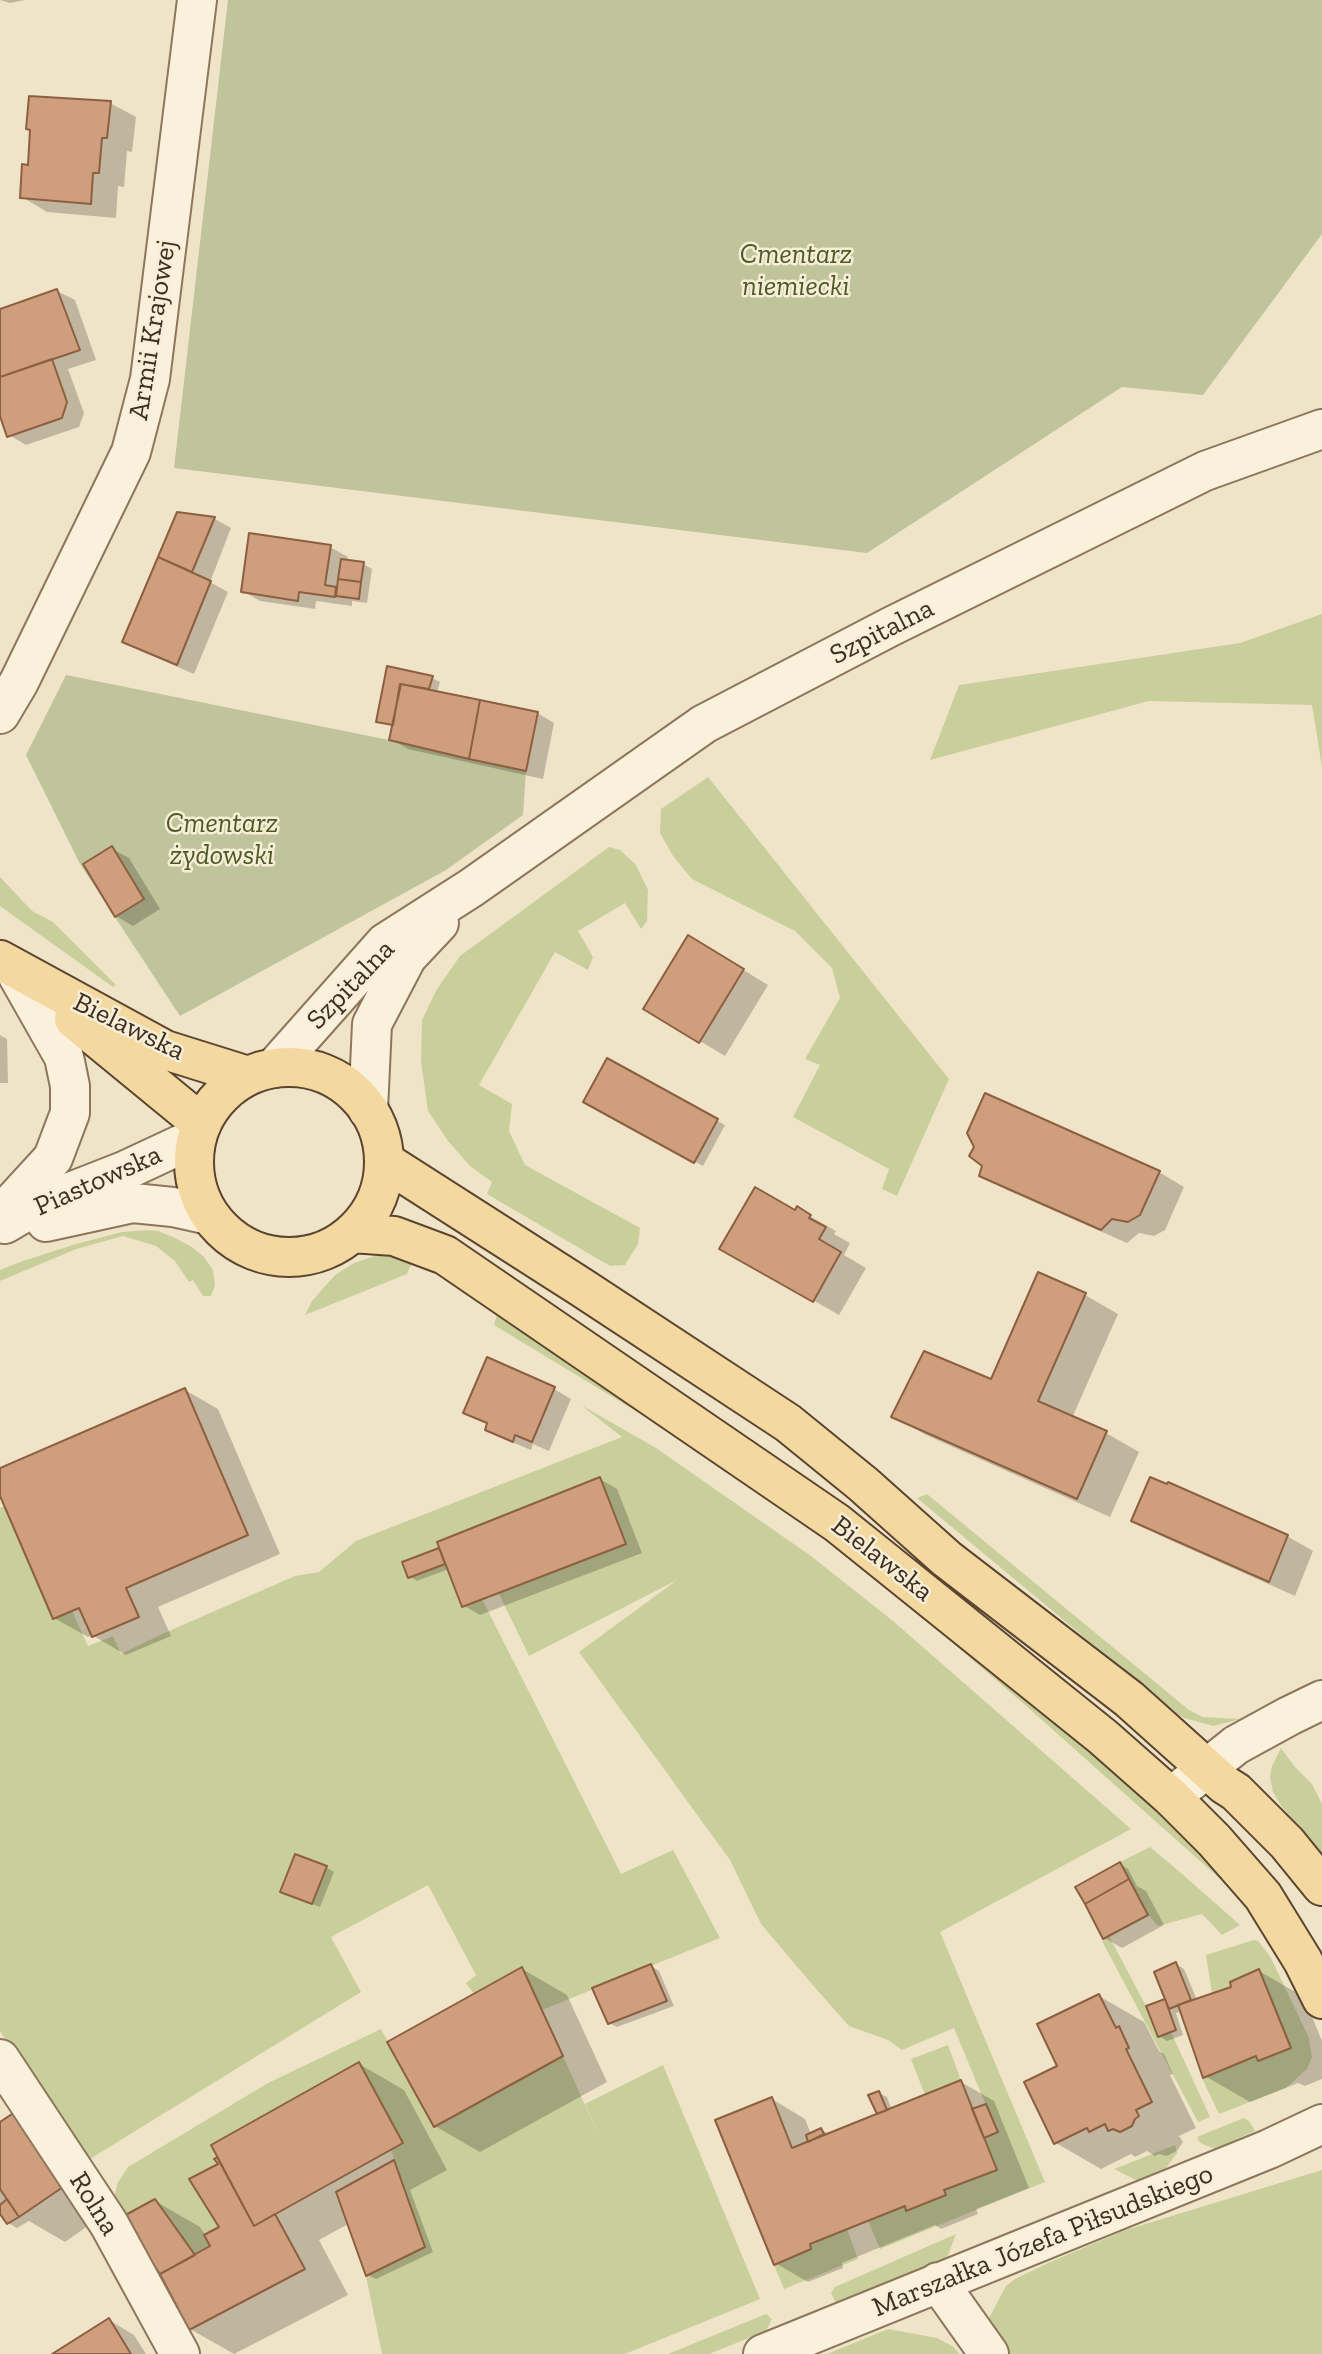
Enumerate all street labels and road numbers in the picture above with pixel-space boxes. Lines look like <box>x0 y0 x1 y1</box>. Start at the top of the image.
street label: Armii Krajowej <box>122 238 184 422</box>
street label: Szpitalna <box>825 592 939 672</box>
street label: Szpitalna <box>300 933 402 1037</box>
street label: Bielawska <box>68 986 190 1068</box>
street label: Piastowska <box>29 1138 167 1224</box>
street label: Bielawska <box>824 1509 940 1609</box>
street label: Marszałka Józefa Piłsudskiego <box>868 2157 1218 2325</box>
street label: Rolna <box>62 2166 126 2242</box>

